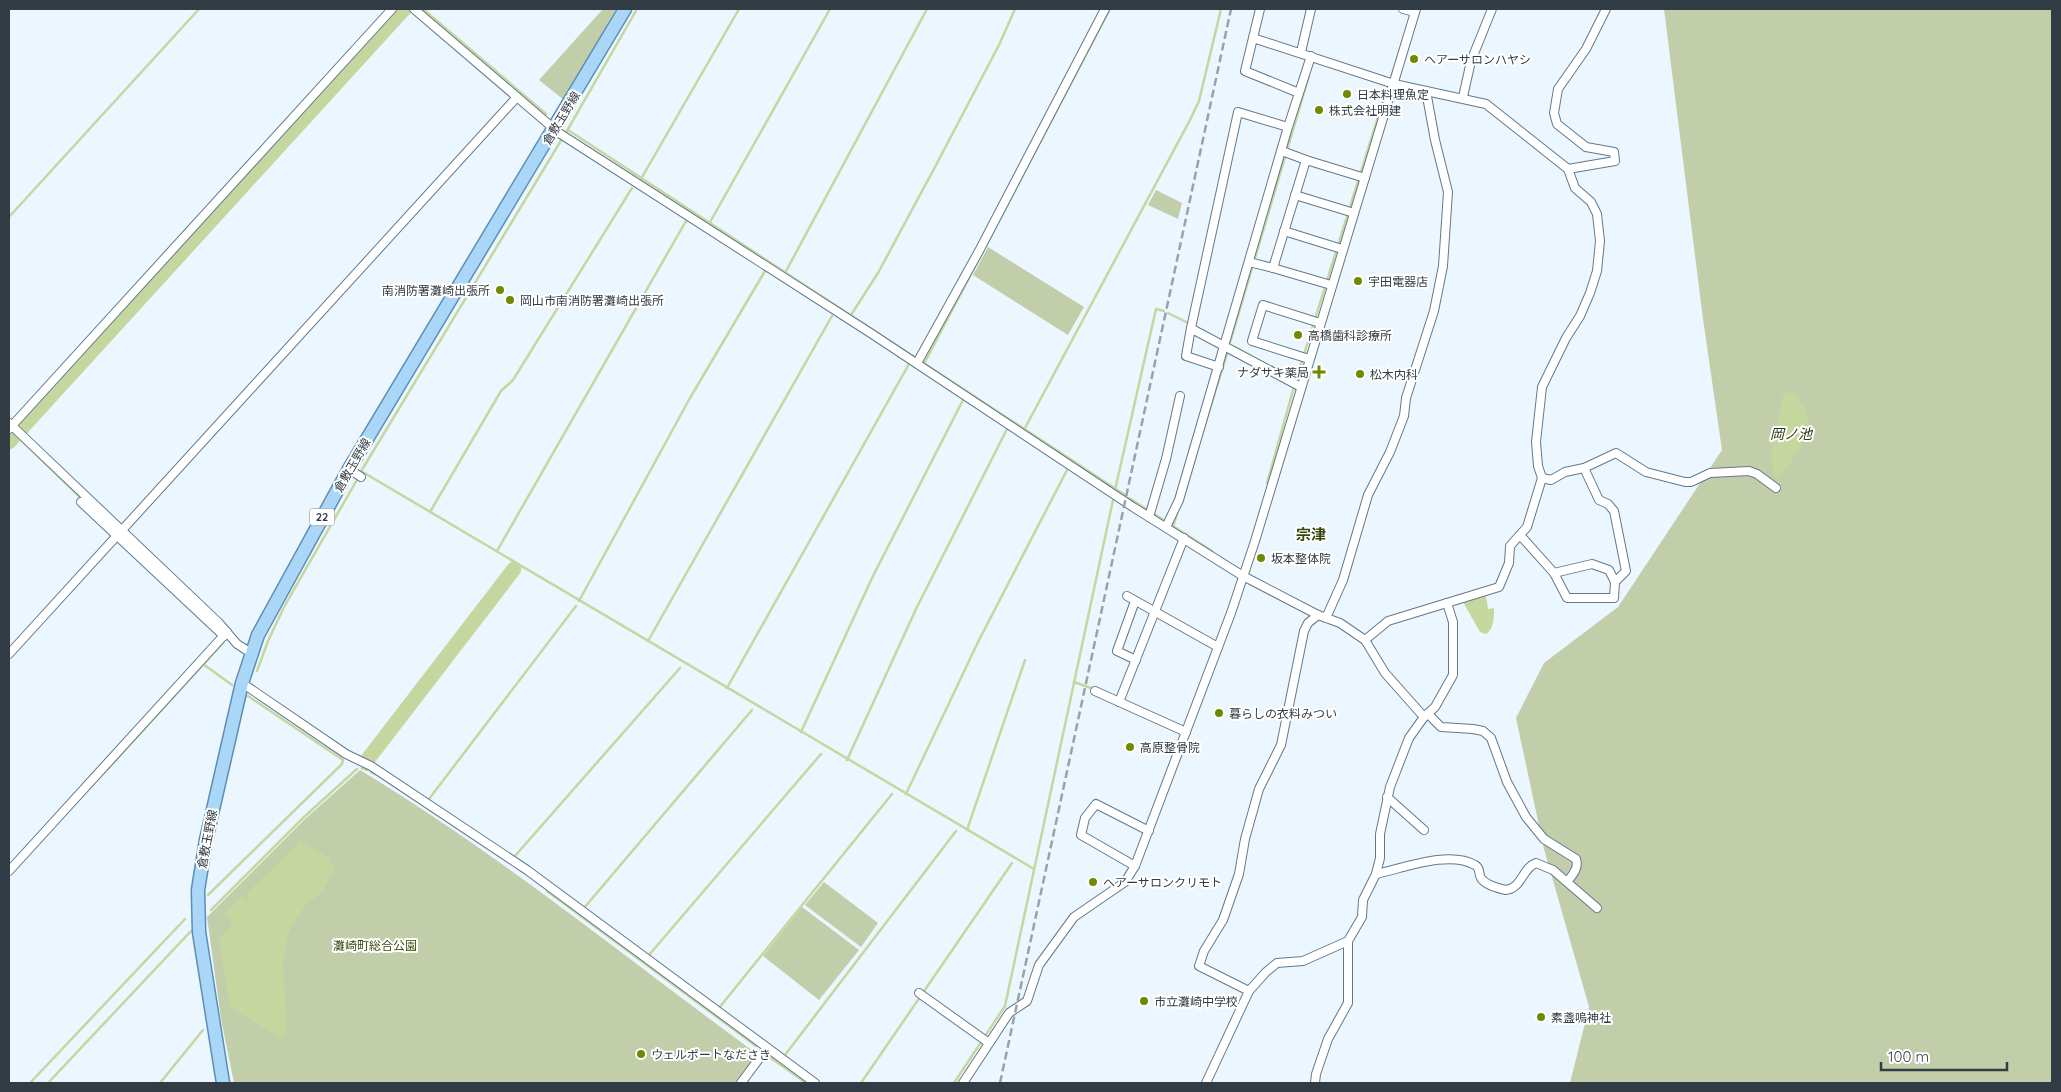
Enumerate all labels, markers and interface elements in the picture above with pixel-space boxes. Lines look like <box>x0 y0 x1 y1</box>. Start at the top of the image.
place label: ヘアーサロンハヤシ <box>1424 52 1531 67</box>
marker: ヘアーサロンハヤシ <box>1408 53 1420 65</box>
place label: 日本料理魚定 <box>1357 87 1429 102</box>
street label: 倉敷玉野線 <box>539 88 583 148</box>
marker: 日本料理魚定 <box>1341 88 1353 100</box>
place label: 株式会社明建 <box>1329 103 1401 118</box>
marker: 株式会社明建 <box>1313 104 1325 116</box>
place label: 宇田電器店 <box>1368 274 1428 289</box>
marker: 宇田電器店 <box>1352 275 1364 287</box>
place label: 南消防署灘崎出張所 <box>382 283 490 298</box>
marker: 南消防署灘崎出張所 <box>494 284 506 296</box>
place label: 岡山市南消防署灘崎出張所 <box>520 293 664 308</box>
marker: 岡山市南消防署灘崎出張所 <box>504 294 516 306</box>
place label: 高橋歯科診療所 <box>1308 328 1392 343</box>
marker: 高橋歯科診療所 <box>1292 329 1304 341</box>
place label: ナダサキ薬局 <box>1237 365 1309 380</box>
marker: ナダサキ薬局 <box>1313 366 1325 378</box>
place label: 松木内科 <box>1370 367 1418 382</box>
marker: 松木内科 <box>1354 368 1366 380</box>
water label: 岡ノ池 <box>1770 425 1814 443</box>
street label: 倉敷玉野線 <box>331 435 373 495</box>
road number: 22 <box>310 508 334 526</box>
district label: 宗津 <box>1296 525 1326 544</box>
place label: 坂本整体院 <box>1271 551 1331 566</box>
marker: 坂本整体院 <box>1255 552 1267 564</box>
place label: 暮らしの衣料みつい <box>1229 706 1337 721</box>
marker: 暮らしの衣料みつい <box>1213 707 1225 719</box>
place label: 高原整骨院 <box>1140 740 1200 755</box>
marker: 高原整骨院 <box>1124 741 1136 753</box>
street label: 倉敷玉野線 <box>194 808 220 870</box>
place label: ヘアーサロンクリモト <box>1103 875 1222 890</box>
marker: ヘアーサロンクリモト <box>1087 876 1099 888</box>
park label: 灘崎町総合公園 <box>333 938 417 953</box>
place label: 市立灘崎中学校 <box>1154 994 1238 1009</box>
marker: 市立灘崎中学校 <box>1138 995 1150 1007</box>
place label: 素盞嗚神社 <box>1551 1010 1611 1025</box>
marker: 素盞嗚神社 <box>1535 1011 1547 1023</box>
scale bar <box>1881 1040 2007 1072</box>
place label: ウェルポートなださき <box>651 1047 771 1062</box>
text: 100 m <box>1888 1047 1929 1066</box>
marker: ウェルポートなださき <box>635 1048 647 1060</box>

